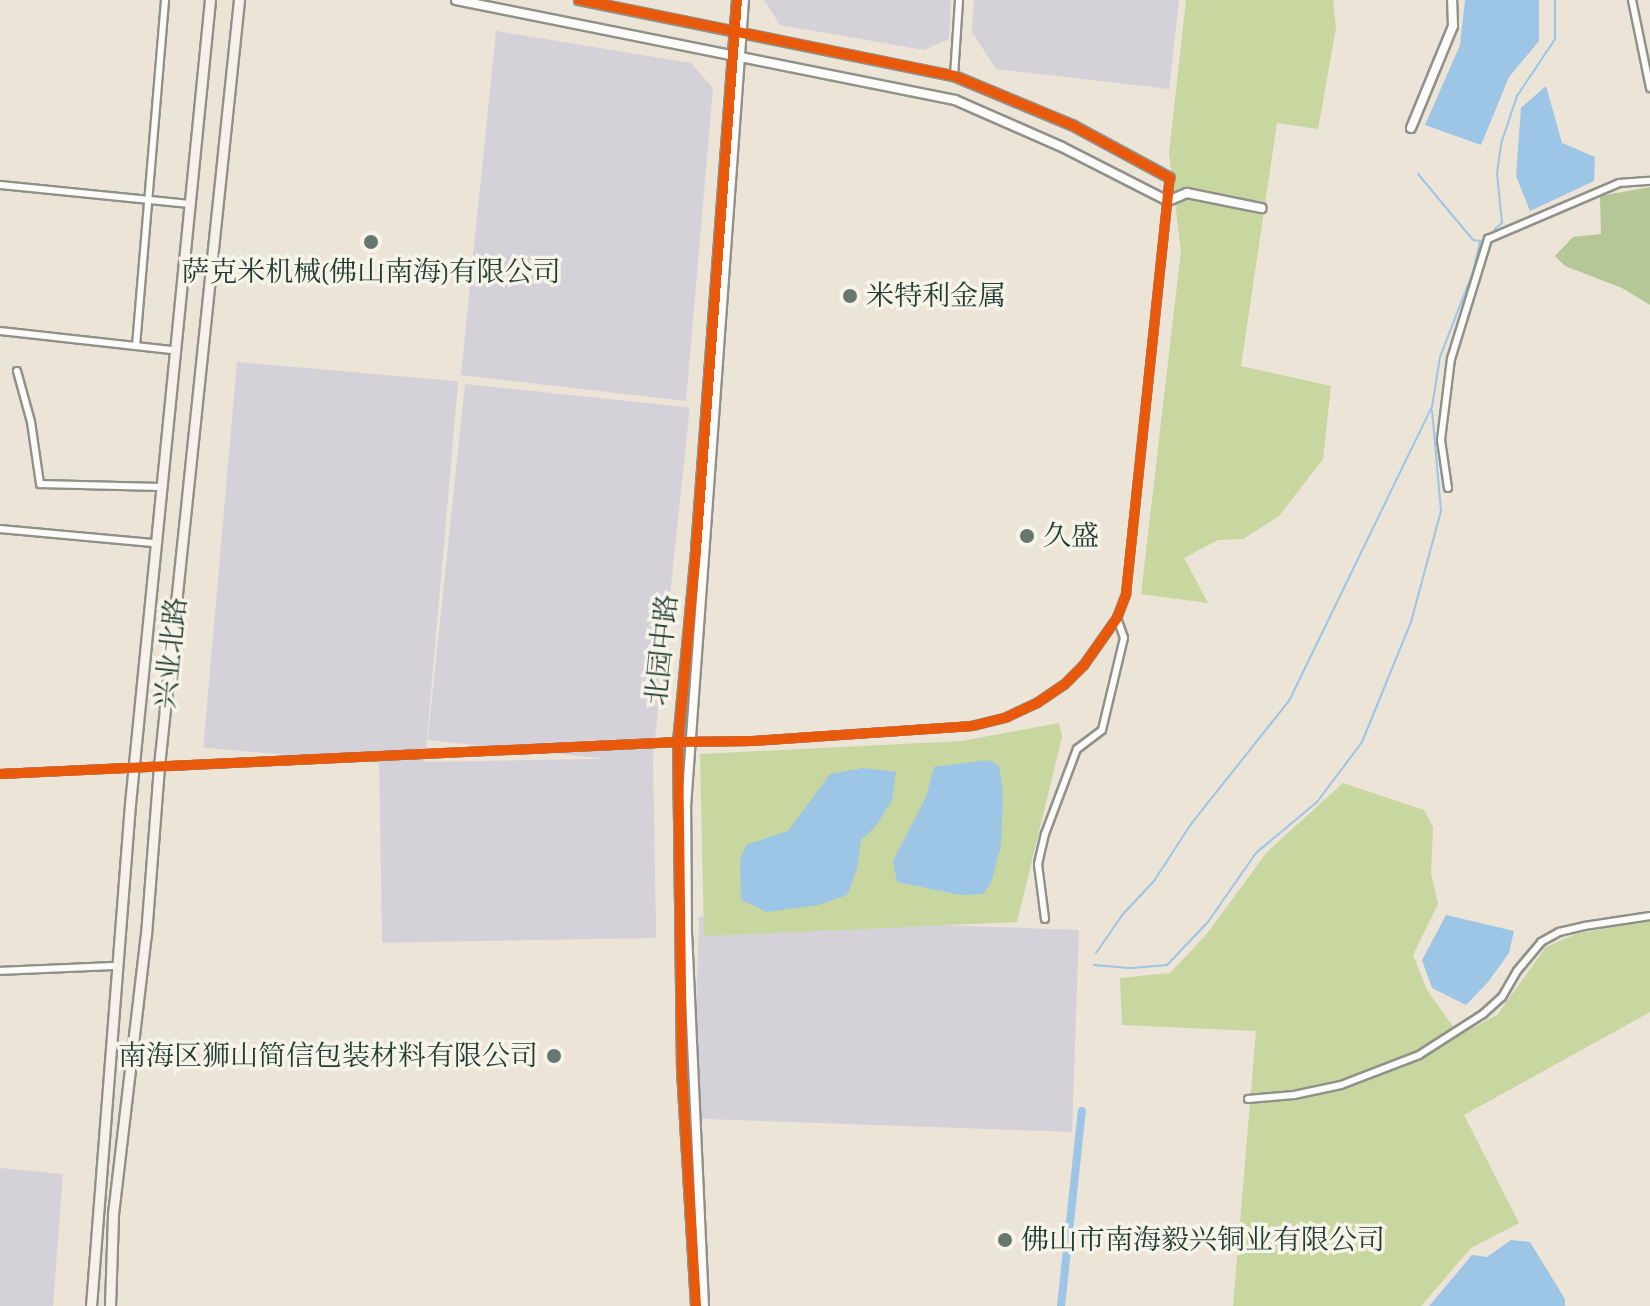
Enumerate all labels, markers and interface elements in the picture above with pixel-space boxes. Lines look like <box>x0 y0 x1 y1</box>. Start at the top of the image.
marker: 萨克米机械(佛山南海)有限公司 <box>362 233 380 251</box>
place label: 萨克米机械(佛山南海)有限公司 <box>181 255 561 289</box>
place label: 米特利金属 <box>866 279 1006 313</box>
marker: 米特利金属 <box>841 287 859 305</box>
place label: 久盛 <box>1043 519 1099 553</box>
marker: 久盛 <box>1018 527 1036 545</box>
street label: 北园中路 <box>639 593 685 707</box>
street label: 兴业北路 <box>148 596 194 710</box>
place label: 南海区狮山简信包装材料有限公司 <box>118 1039 538 1073</box>
marker: 南海区狮山简信包装材料有限公司 <box>545 1047 563 1065</box>
place label: 佛山市南海毅兴铜业有限公司 <box>1021 1223 1385 1257</box>
marker: 佛山市南海毅兴铜业有限公司 <box>996 1231 1014 1249</box>

